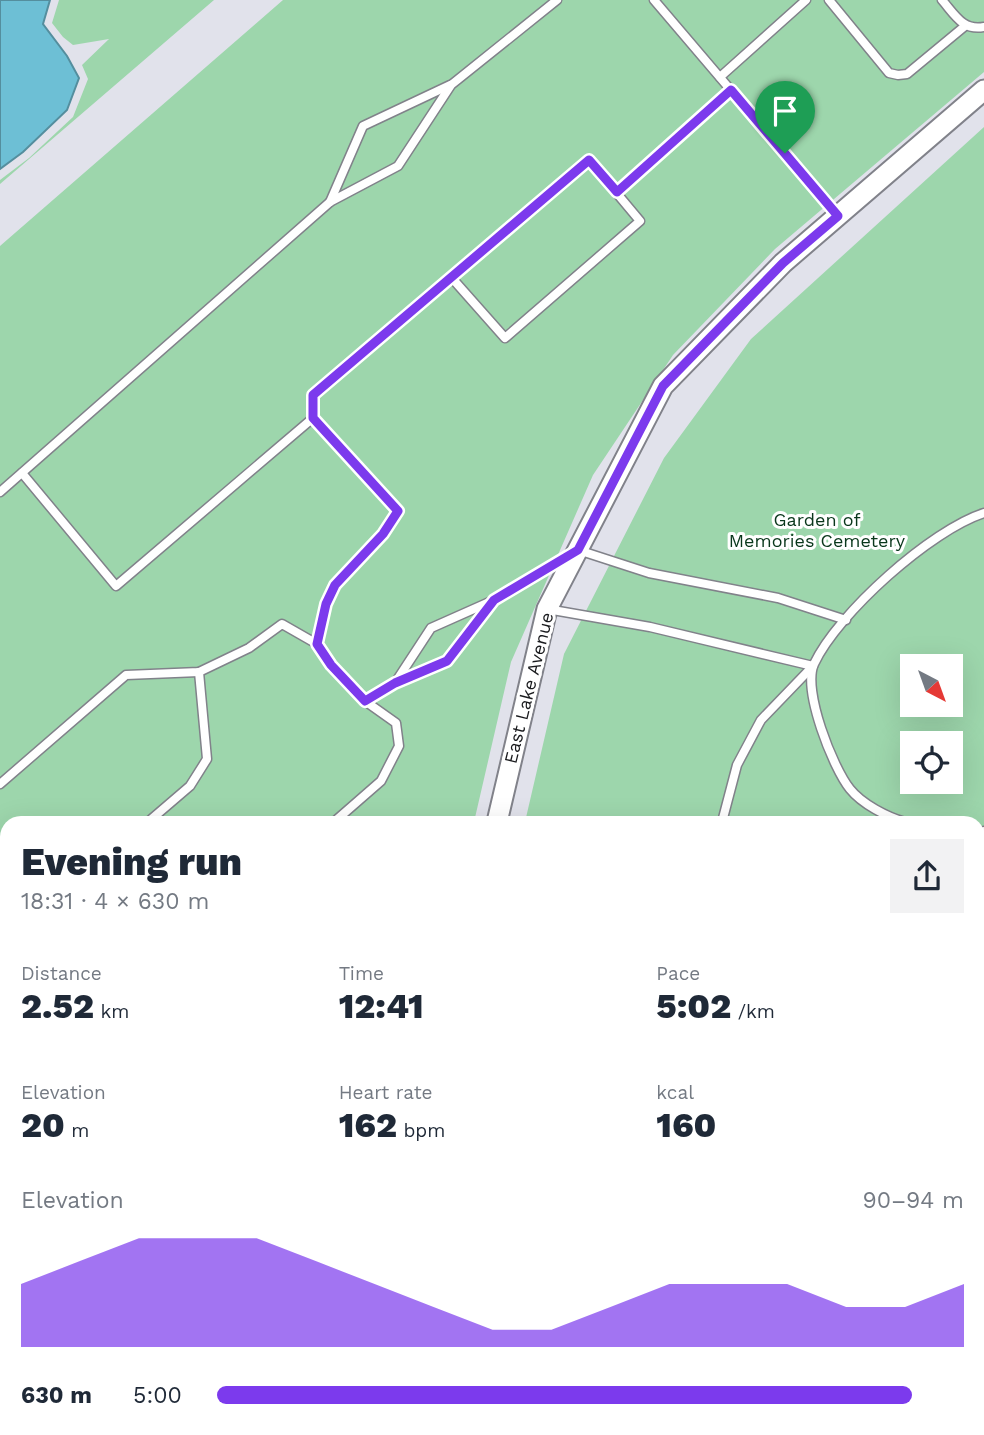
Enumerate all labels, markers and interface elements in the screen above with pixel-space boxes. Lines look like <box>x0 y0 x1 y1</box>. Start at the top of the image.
pin <box>755 81 815 153</box>
icon: arrive <box>766 92 804 130</box>
park label: Garden of Memories Cemetery <box>729 509 906 551</box>
street label: East Lake Avenue <box>500 610 557 766</box>
north arrow <box>900 654 962 718</box>
map controls <box>900 654 963 794</box>
button: locate <box>900 731 963 794</box>
button: share <box>890 839 964 913</box>
text: Evening run <box>21 840 242 884</box>
text: 18:31 · 4 × 630 m <box>21 888 209 915</box>
text: Distance <box>21 962 102 985</box>
text: Time <box>339 962 384 985</box>
text: Pace <box>656 962 700 985</box>
text: 2.52 <box>21 985 94 1027</box>
text: 12:41 <box>339 985 424 1027</box>
text: 5:02 <box>656 985 731 1027</box>
text: km <box>94 1000 129 1023</box>
text: /km <box>731 1000 775 1023</box>
text: Elevation <box>21 1081 106 1104</box>
text: Heart rate <box>339 1081 433 1104</box>
text: kcal <box>656 1081 694 1104</box>
text: 20 <box>21 1104 65 1146</box>
text: 162 <box>339 1104 397 1146</box>
text: 160 <box>656 1104 716 1146</box>
text: m <box>65 1119 89 1142</box>
text: bpm <box>397 1119 445 1142</box>
text: Elevation <box>21 1187 124 1214</box>
text: 90–94 m <box>863 1187 964 1214</box>
text: 630 m <box>21 1382 92 1409</box>
text: 5:00 <box>133 1382 182 1409</box>

